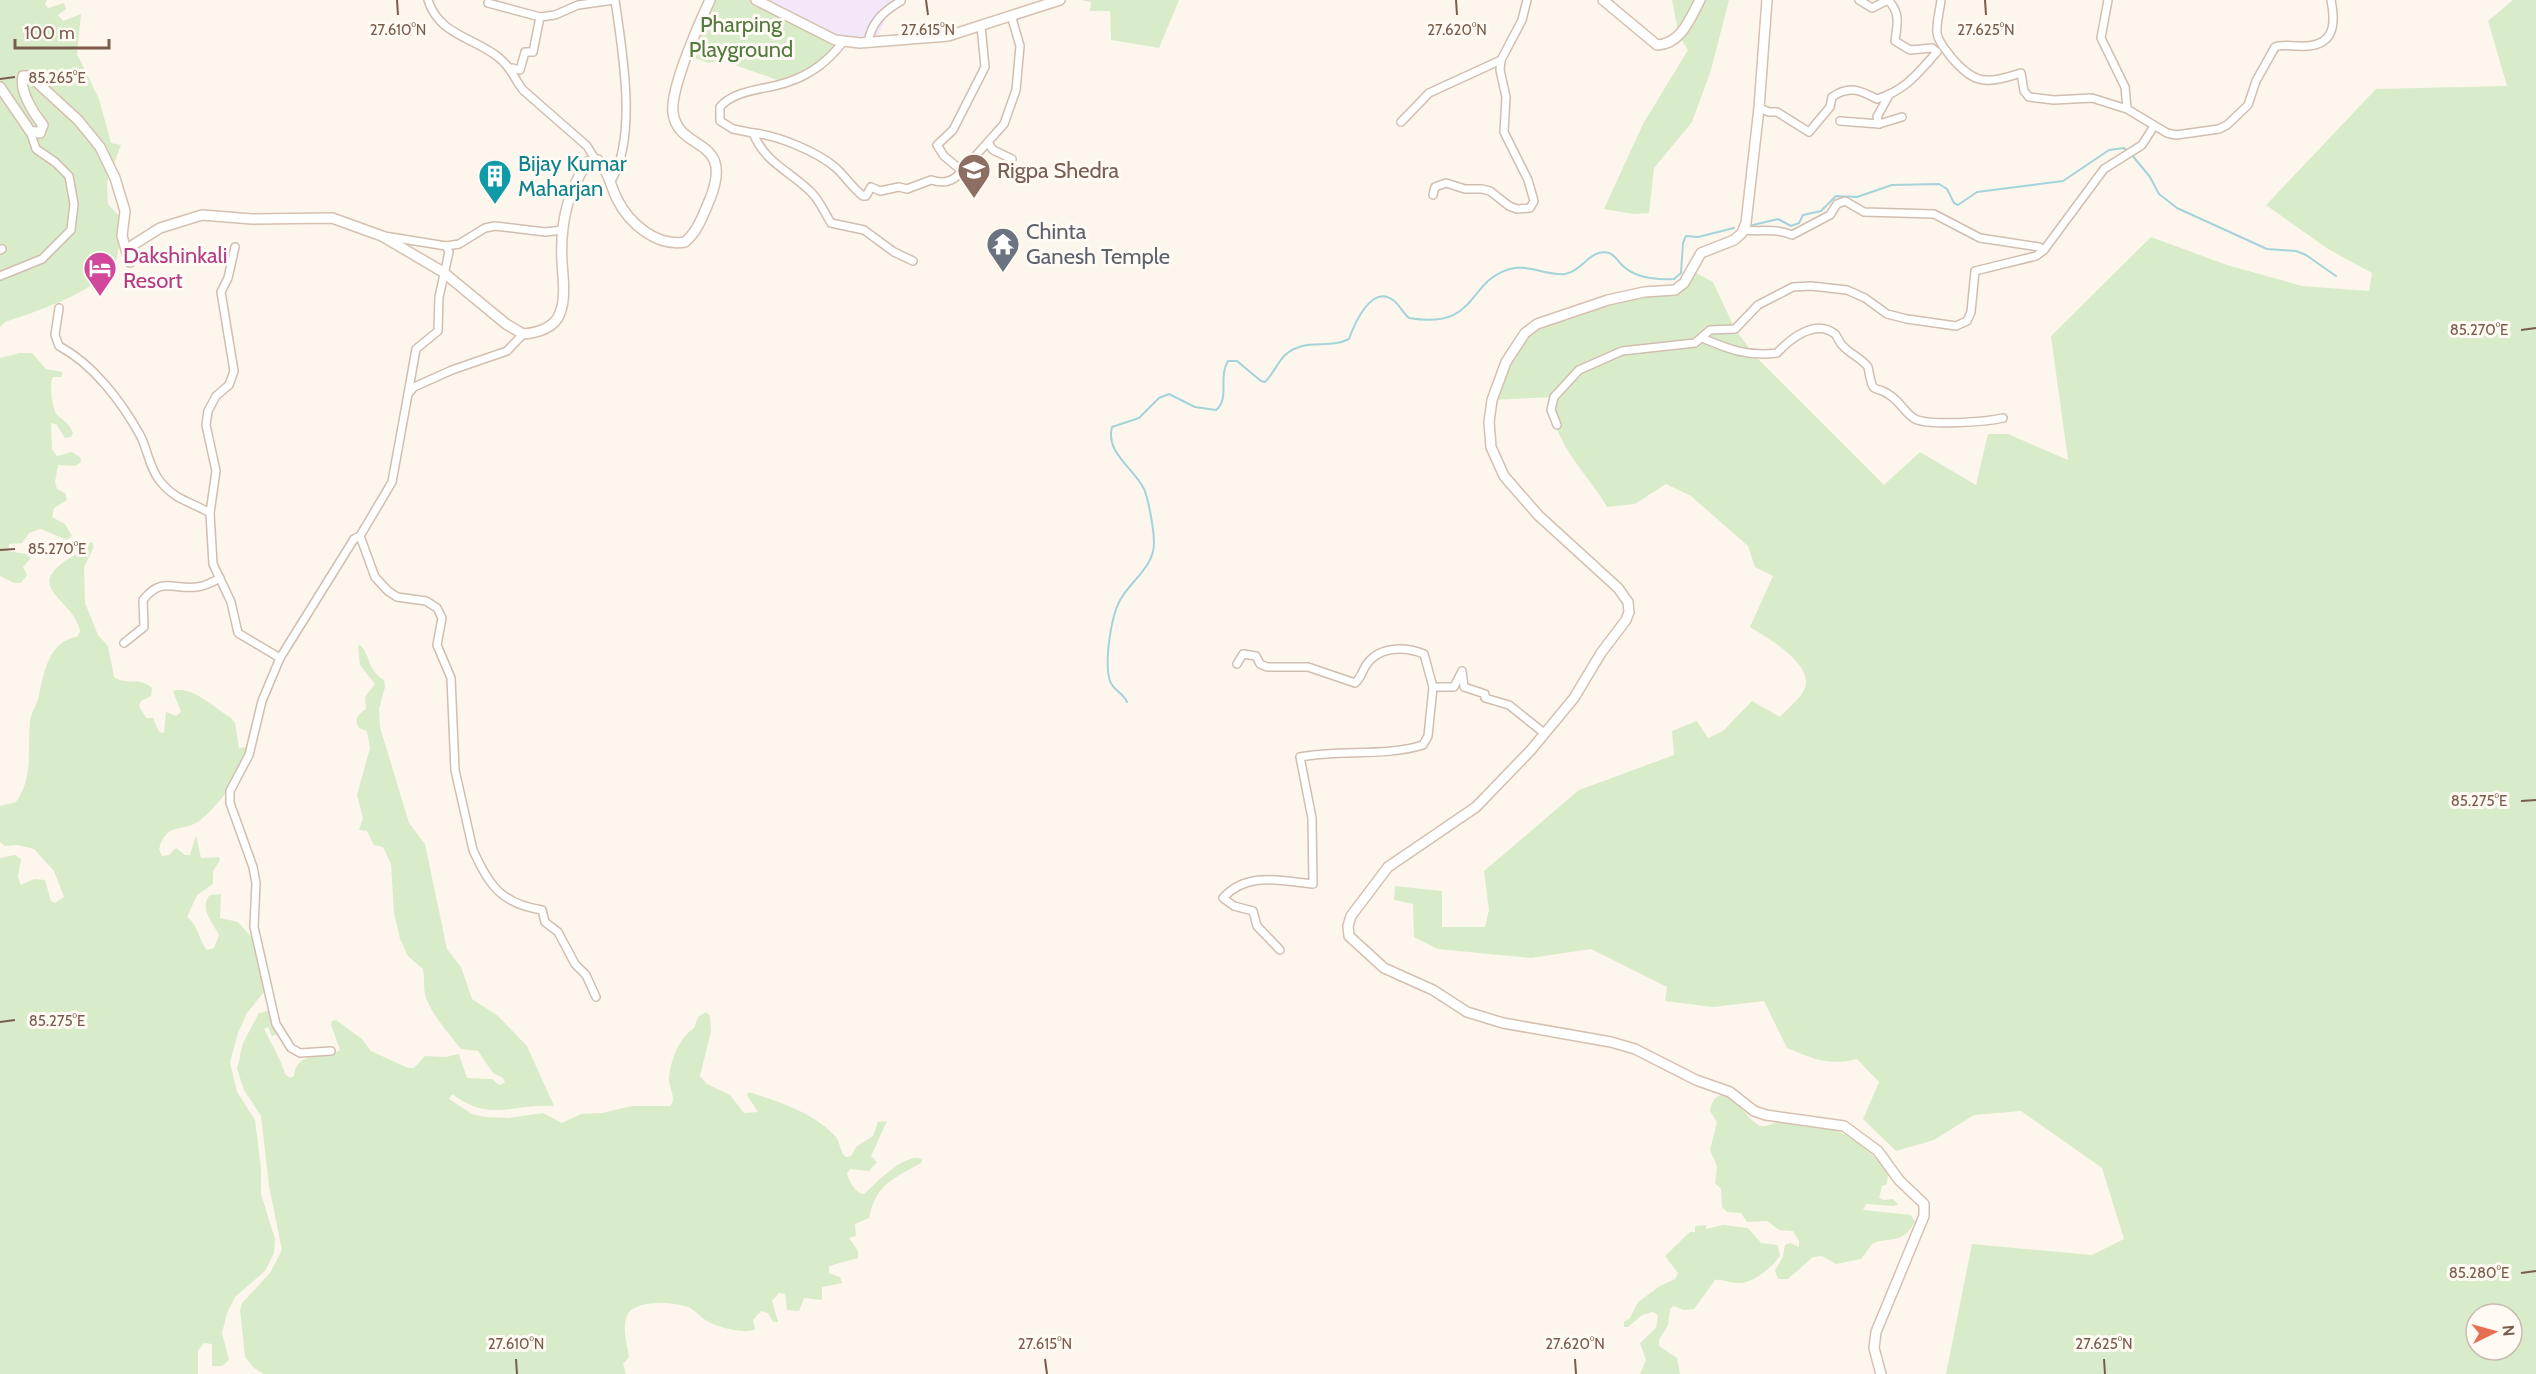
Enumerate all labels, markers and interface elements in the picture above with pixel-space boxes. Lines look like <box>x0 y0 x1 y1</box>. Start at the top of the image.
park label: Pharping Playground <box>689 11 793 63</box>
scale bar <box>15 12 110 50</box>
text: 27.610°N <box>370 21 426 39</box>
text: 27.615°N <box>901 21 955 39</box>
text: 27.620°N <box>1427 21 1487 39</box>
text: 27.625°N <box>1957 21 2015 39</box>
text: 100 m <box>24 22 75 44</box>
text: 85.265°E <box>28 69 86 87</box>
place label: Bijay Kumar Maharjan <box>518 150 627 202</box>
school or university icon: Rigpa Shedra <box>956 152 992 199</box>
place label: Rigpa Shedra <box>997 157 1119 184</box>
building icon: Bijay Kumar Maharjan <box>477 158 513 205</box>
place label: Chinta Ganesh Temple <box>1026 218 1170 270</box>
temple icon: Chinta Ganesh Temple <box>985 226 1021 273</box>
place label: Dakshinkali Resort <box>123 242 227 294</box>
hotel icon: Dakshinkali Resort <box>82 250 118 297</box>
text: 85.270°E <box>2450 321 2508 339</box>
text: 85.270°E <box>28 540 86 558</box>
text: 85.275°E <box>2451 792 2507 810</box>
text: 85.275°E <box>29 1012 85 1030</box>
text: 85.280°E <box>2449 1264 2509 1282</box>
north arrow <box>2464 1302 2524 1362</box>
text: N <box>2498 1324 2518 1337</box>
text: 27.610°N <box>488 1335 544 1353</box>
text: 27.615°N <box>1018 1335 1072 1353</box>
text: 27.620°N <box>1545 1335 1605 1353</box>
text: 27.625°N <box>2075 1335 2133 1353</box>

